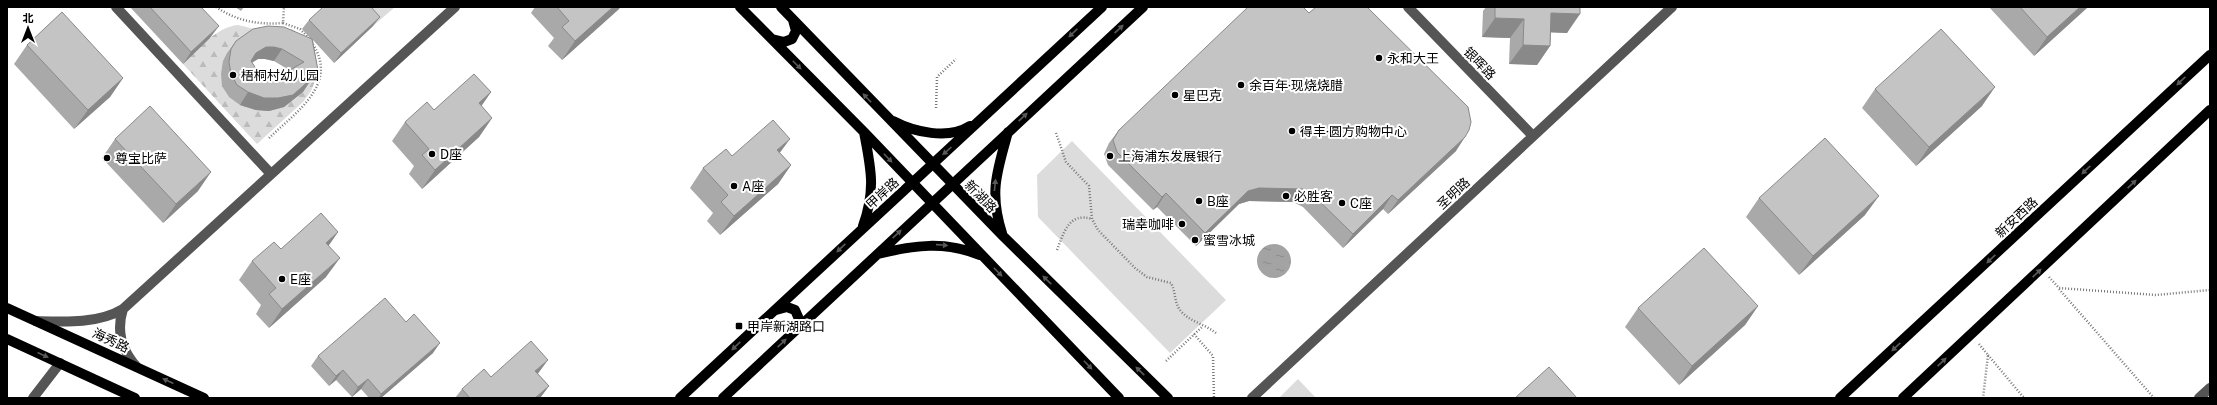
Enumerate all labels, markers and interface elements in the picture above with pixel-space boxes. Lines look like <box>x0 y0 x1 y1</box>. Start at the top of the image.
north arrow <box>8 8 48 48</box>
text: 北 <box>23 12 34 24</box>
one-way arrow <box>1114 25 1124 34</box>
one-way arrow <box>1068 29 1078 38</box>
street label: 银晖路 <box>1461 44 1499 83</box>
place label: 永和大王 <box>1387 51 1439 66</box>
marker: 永和大王 <box>1374 53 1384 63</box>
one-way arrow <box>792 60 802 70</box>
place label: 梧桐村幼儿园 <box>241 68 319 83</box>
marker: 梧桐村幼儿园 <box>228 70 238 80</box>
one-way arrow <box>2176 77 2187 86</box>
place label: 余百年·现烧烧腊 <box>1249 78 1343 93</box>
marker: 余百年·现烧烧腊 <box>1236 80 1246 90</box>
place label: 星巴克 <box>1183 88 1222 103</box>
marker: 星巴克 <box>1170 90 1180 100</box>
one-way arrow <box>863 93 872 103</box>
one-way arrow <box>1018 113 1028 122</box>
place label: 得丰·圆方购物中心 <box>1300 124 1407 139</box>
marker: 得丰·圆方购物中心 <box>1287 126 1297 136</box>
one-way arrow <box>942 146 952 155</box>
place label: D座 <box>440 147 462 162</box>
marker: D座 <box>427 149 437 159</box>
place label: 上海浦东发展银行 <box>1118 149 1222 164</box>
place label: 尊宝比萨 <box>115 151 167 166</box>
marker: 上海浦东发展银行 <box>1105 151 1115 161</box>
marker: 尊宝比萨 <box>102 153 112 163</box>
one-way arrow <box>883 153 893 163</box>
one-way arrow <box>2082 165 2091 174</box>
street label: 甲岸路 <box>863 175 902 212</box>
street label: 圣明路 <box>1434 175 1473 212</box>
street label: 新湖路 <box>962 177 1000 216</box>
place label: A座 <box>742 179 764 194</box>
one-way arrow <box>992 179 998 191</box>
one-way arrow <box>2127 179 2137 189</box>
marker: A座 <box>729 181 739 191</box>
place label: 必胜客 <box>1294 189 1333 204</box>
marker: 必胜客 <box>1281 191 1291 201</box>
place label: B座 <box>1207 194 1229 209</box>
street label: 新安西路 <box>1992 194 2040 241</box>
marker: B座 <box>1194 196 1204 206</box>
place label: C座 <box>1350 196 1372 211</box>
marker: C座 <box>1337 198 1347 208</box>
place label: 瑞幸咖啡 <box>1122 217 1174 232</box>
marker: 瑞幸咖啡 <box>1177 219 1187 229</box>
one-way arrow <box>892 229 902 239</box>
place label: 蜜雪冰城 <box>1203 233 1255 248</box>
marker: 蜜雪冰城 <box>1190 235 1200 245</box>
one-way arrow <box>936 242 948 249</box>
one-way arrow <box>836 243 846 253</box>
one-way arrow <box>1986 254 1996 263</box>
one-way arrow <box>993 267 1002 277</box>
one-way arrow <box>2032 269 2042 278</box>
place label: E座 <box>290 272 311 287</box>
marker: E座 <box>277 274 287 284</box>
one-way arrow <box>1042 275 1052 285</box>
place label: 甲岸新湖路口 <box>747 319 825 334</box>
marker: 甲岸新湖路口 <box>734 321 744 331</box>
street label: 海秀路 <box>90 325 132 355</box>
one-way arrow <box>777 338 787 347</box>
one-way arrow <box>731 342 741 351</box>
one-way arrow <box>1890 342 1901 351</box>
one-way arrow <box>37 353 49 359</box>
one-way arrow <box>1937 357 1947 367</box>
one-way arrow <box>1083 360 1092 370</box>
one-way arrow <box>1135 366 1145 376</box>
one-way arrow <box>163 378 174 384</box>

